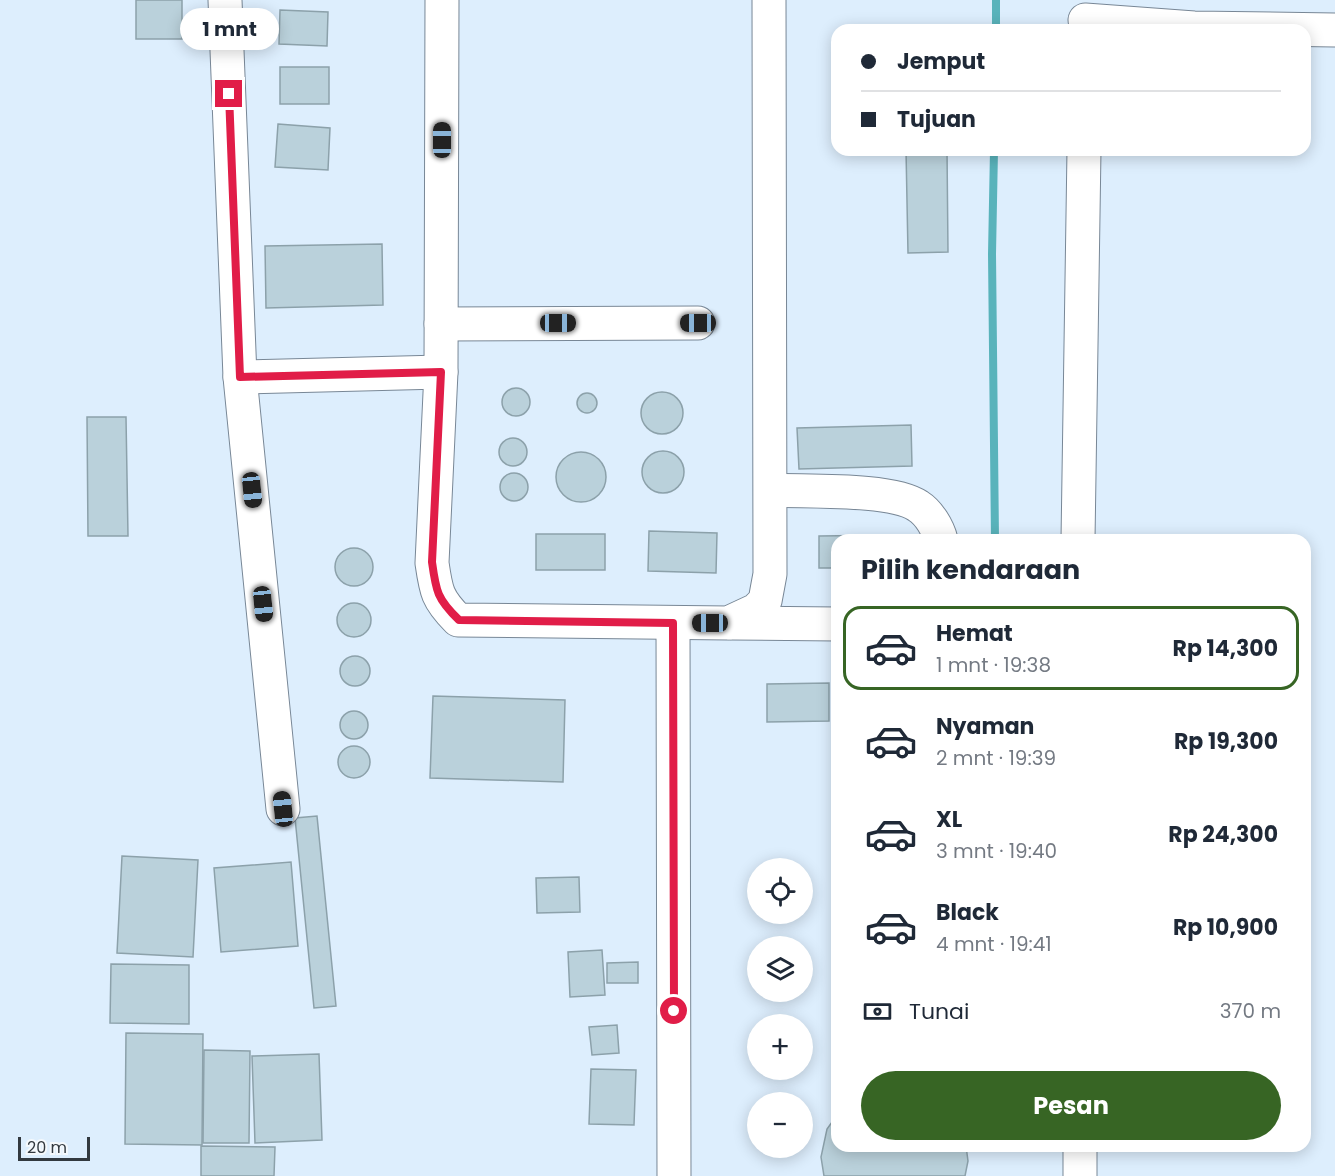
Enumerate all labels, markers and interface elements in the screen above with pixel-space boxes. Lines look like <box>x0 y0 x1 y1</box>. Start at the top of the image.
callout: 1 mnt <box>180 7 278 49</box>
text: 1 mnt <box>202 15 257 43</box>
text: Jemput <box>897 46 985 77</box>
route end <box>215 80 242 107</box>
text: Tujuan <box>897 104 976 135</box>
car <box>433 122 451 158</box>
car <box>540 314 576 332</box>
car <box>680 314 716 332</box>
car <box>241 471 263 509</box>
text: Pilih kendaraan <box>861 551 1080 588</box>
car <box>252 585 274 623</box>
car <box>692 614 728 632</box>
text: Hemat <box>936 618 1013 649</box>
icon: car <box>864 621 918 675</box>
text: Rp 14,300 <box>1173 633 1278 664</box>
text: 1 mnt · 19:38 <box>936 651 1051 679</box>
text: Nyaman <box>936 711 1034 742</box>
icon: car <box>864 714 918 768</box>
text: Rp 19,300 <box>1174 726 1278 757</box>
text: 2 mnt · 19:39 <box>936 744 1056 772</box>
car <box>272 790 294 828</box>
text: XL <box>936 804 962 835</box>
icon: car <box>864 807 918 861</box>
text: Rp 24,300 <box>1168 819 1278 850</box>
text: 3 mnt · 19:40 <box>936 837 1057 865</box>
map controls <box>747 858 813 1158</box>
button: locate <box>747 858 813 924</box>
text: Black <box>936 897 999 928</box>
icon: car <box>864 900 918 954</box>
text: Rp 10,900 <box>1173 912 1278 943</box>
text: 4 mnt · 19:41 <box>936 930 1052 958</box>
button: layers <box>747 936 813 1002</box>
icon: cash <box>861 995 894 1028</box>
text: Tunai <box>909 996 969 1027</box>
route start <box>660 997 687 1024</box>
text: 370 m <box>1220 997 1281 1025</box>
button: + <box>747 1014 813 1080</box>
button: Pesan <box>861 1071 1281 1140</box>
button: − <box>747 1092 813 1158</box>
scale bar <box>18 1134 90 1162</box>
text: 20 m <box>27 1136 67 1159</box>

